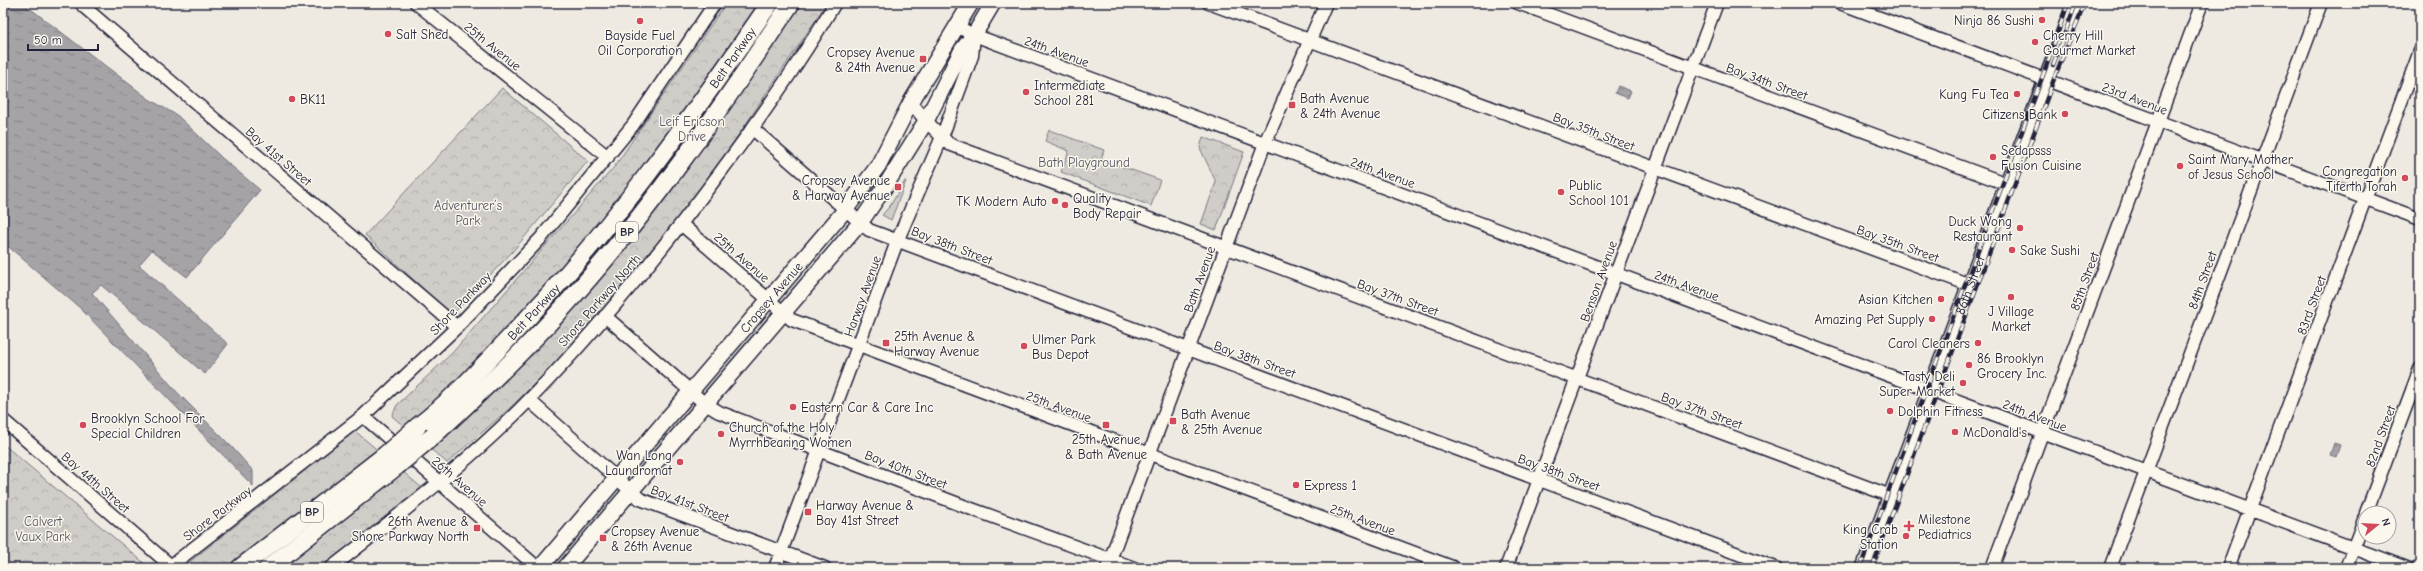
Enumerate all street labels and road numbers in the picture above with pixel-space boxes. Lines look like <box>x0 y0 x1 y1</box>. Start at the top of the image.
street label: 25th Avenue <box>461 19 524 74</box>
street label: Belt Parkway <box>706 24 759 91</box>
street label: 24th Avenue <box>1022 33 1092 70</box>
street label: Bay 34th Street <box>1724 60 1811 104</box>
street label: 23rd Avenue <box>2100 79 2170 118</box>
street label: Bay 35th Street <box>1551 109 1638 154</box>
street label: Bay 41st Street <box>243 124 316 190</box>
street label: 24th Avenue <box>1348 154 1418 191</box>
road number: BP <box>616 222 638 242</box>
street label: Bay 35th Street <box>1855 222 1942 266</box>
street label: Bay 38th Street <box>909 223 996 268</box>
street label: 25th Avenue <box>711 229 773 286</box>
street label: Benson Avenue <box>1577 238 1620 324</box>
street label: Bath Avenue <box>1181 244 1219 314</box>
street label: 84th Street <box>2185 248 2220 311</box>
street label: 85th Street <box>2067 249 2102 313</box>
street label: Shore Parkway North <box>555 251 644 350</box>
street label: Harway Avenue <box>841 253 884 339</box>
street label: 86th Street <box>1952 253 1988 317</box>
street label: Cropsey Avenue <box>737 259 806 336</box>
street label: 24th Avenue <box>1652 267 1722 304</box>
street label: Shore Parkway <box>427 269 494 338</box>
street label: 83rd Street <box>2294 272 2330 337</box>
street label: Bay 37th Street <box>1355 276 1442 320</box>
street label: Belt Parkway <box>504 281 563 343</box>
street label: Bay 38th Street <box>1212 338 1299 382</box>
street label: 25th Avenue <box>1024 388 1094 425</box>
street label: Bay 37th Street <box>1659 389 1746 433</box>
street label: 24th Avenue <box>2001 396 2070 435</box>
street label: 82nd Street <box>2362 402 2399 469</box>
street label: Bay 40th Street <box>863 447 950 492</box>
street label: Bay 44th Street <box>59 449 134 517</box>
street label: Bay 38th Street <box>1516 451 1603 495</box>
street label: 26th Avenue <box>429 453 491 510</box>
street label: Bay 41st Street <box>649 482 732 526</box>
street label: Shore Parkway <box>180 483 255 544</box>
street label: 25th Avenue <box>1328 501 1398 538</box>
road number: BP <box>301 502 323 522</box>

